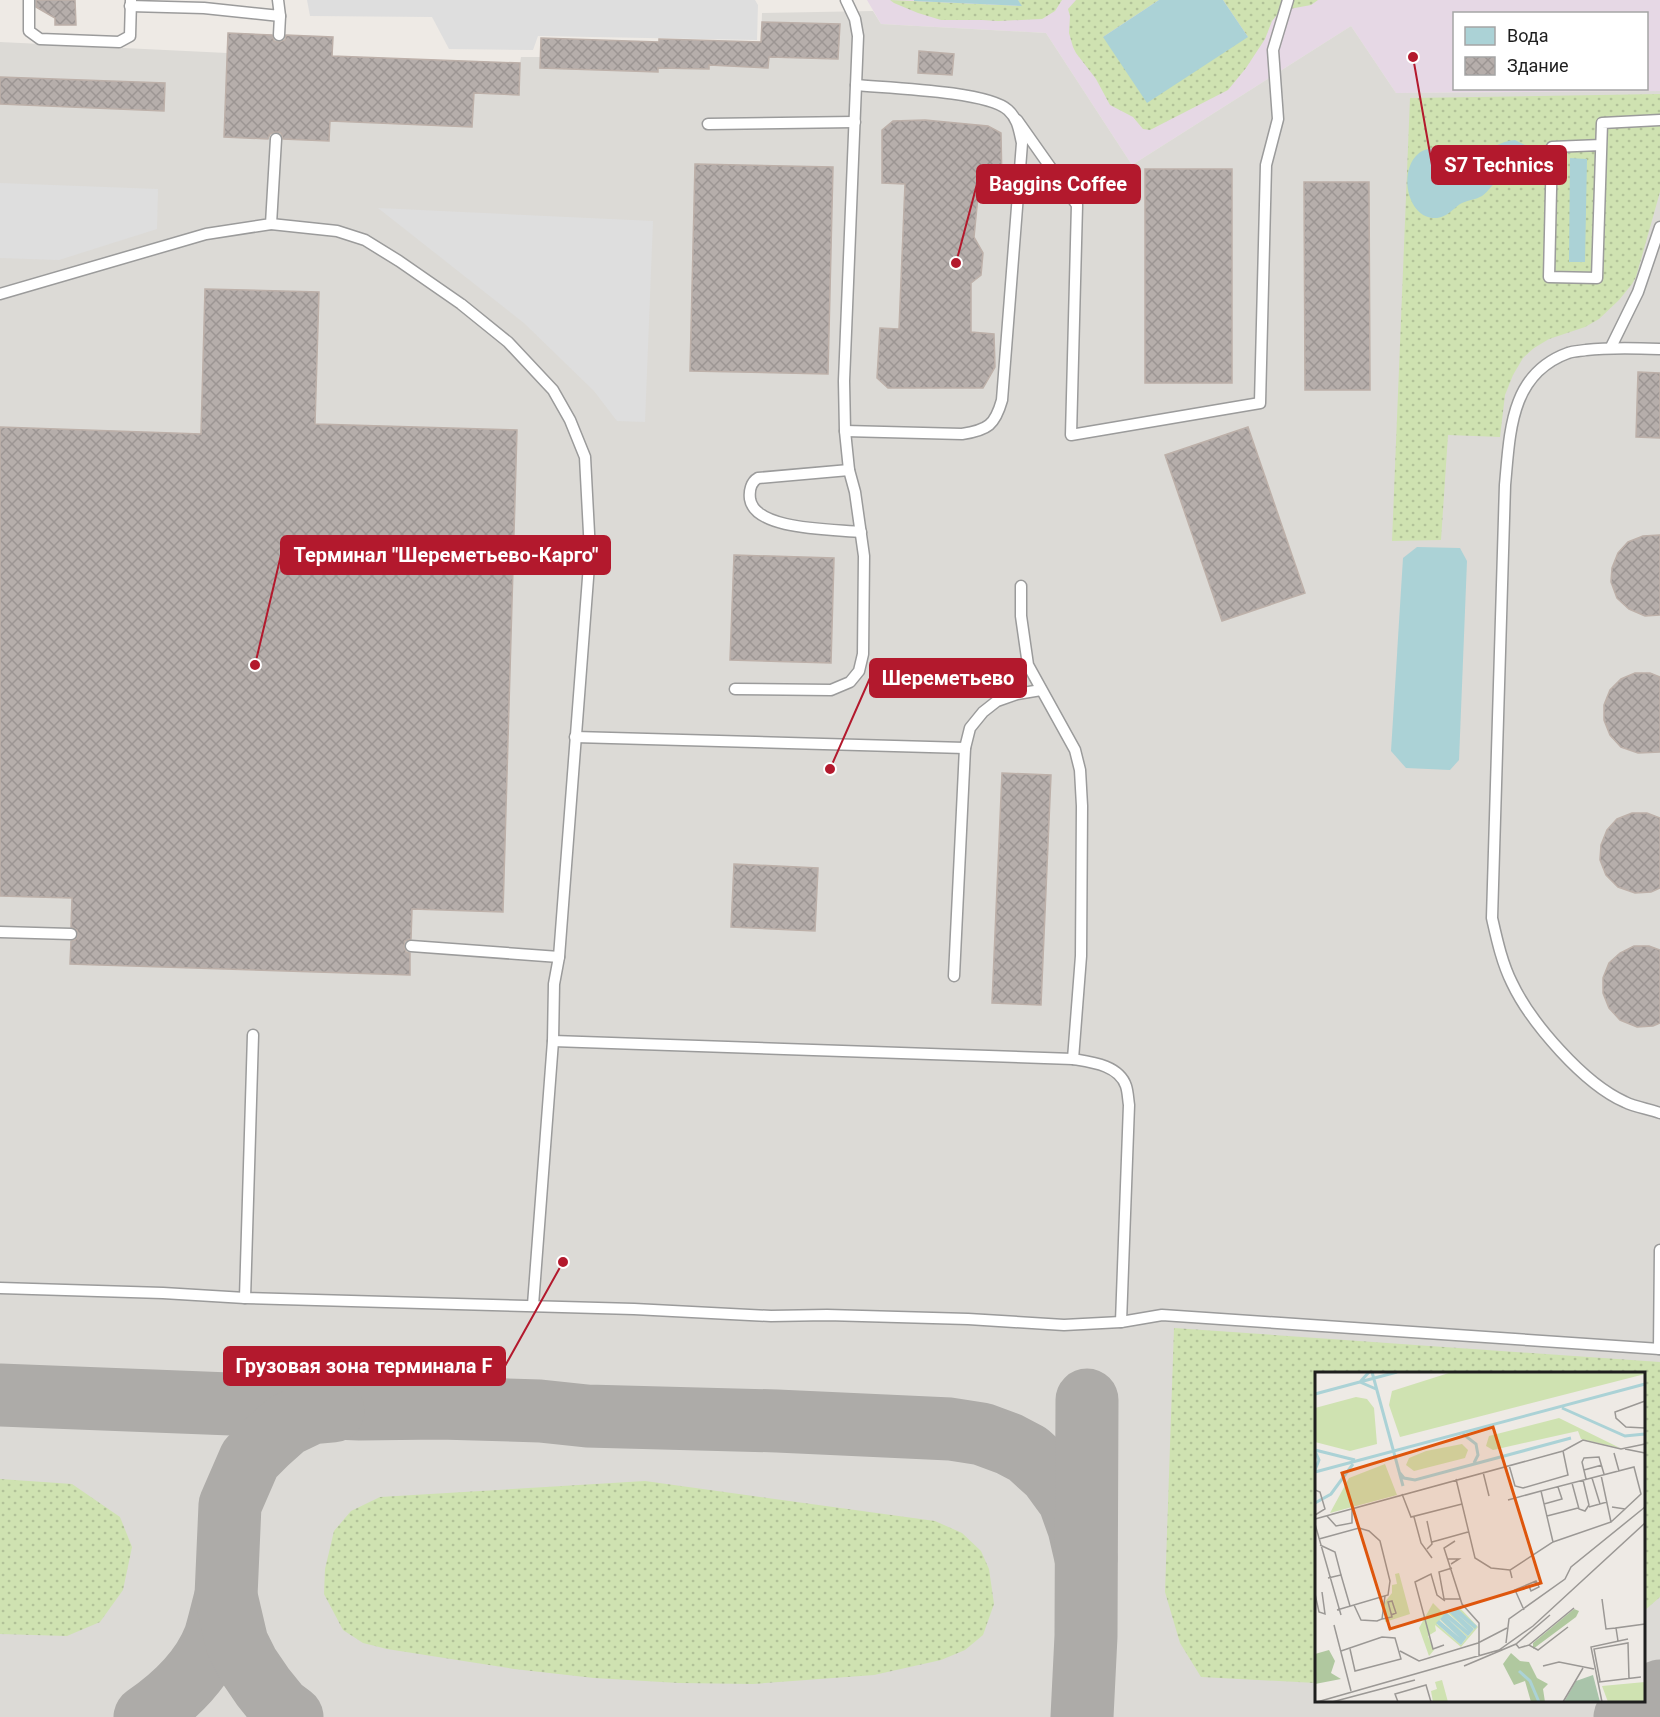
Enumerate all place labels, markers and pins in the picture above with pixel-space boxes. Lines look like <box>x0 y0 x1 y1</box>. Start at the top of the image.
callout: S7 Technics <box>1432 146 1566 184</box>
callout: Baggins Coffee <box>977 165 1140 203</box>
callout: Терминал "Шереметьево-Карго" <box>281 536 610 574</box>
callout: Шереметьево <box>870 659 1026 697</box>
callout: Грузовая зона терминала F <box>224 1347 505 1385</box>

